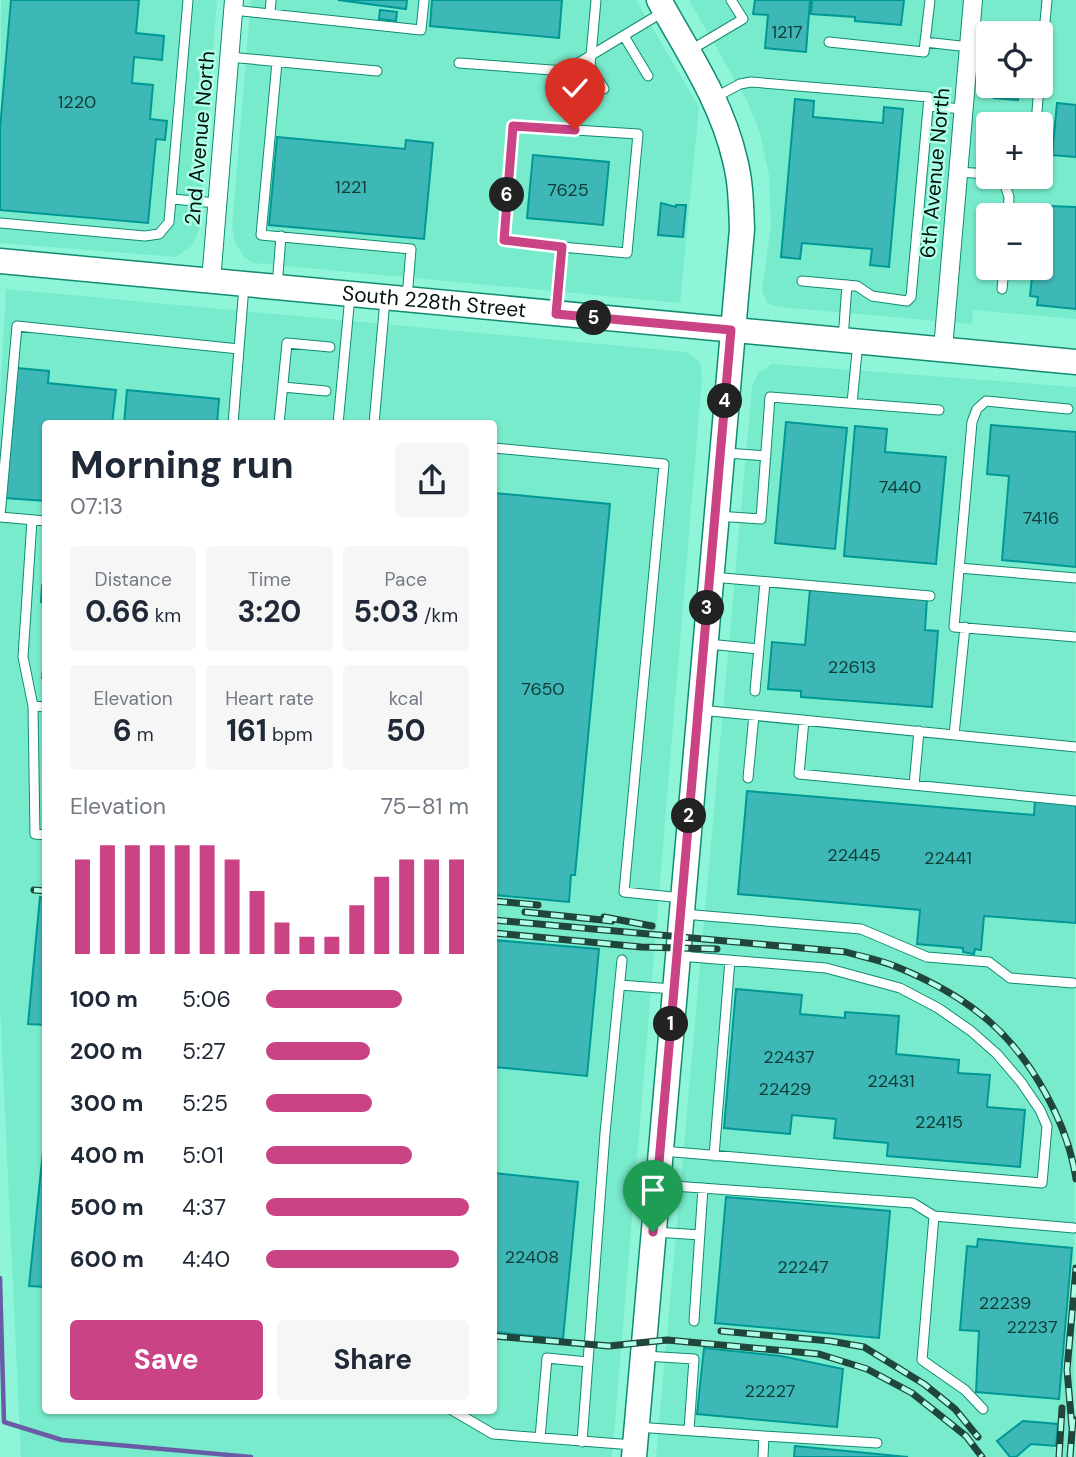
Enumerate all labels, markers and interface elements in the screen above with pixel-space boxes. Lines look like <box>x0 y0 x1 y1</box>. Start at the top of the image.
house number: 1217 <box>771 20 803 44</box>
map controls <box>976 21 1053 280</box>
button: locate <box>976 21 1053 98</box>
street label: 2nd Avenue North <box>178 50 222 226</box>
pin <box>545 58 605 130</box>
icon: check <box>556 69 594 107</box>
street label: 6th Avenue North <box>914 87 956 259</box>
house number: 1220 <box>58 90 96 114</box>
button: + <box>976 112 1053 189</box>
house number: 1221 <box>335 175 367 199</box>
pin: 6 <box>490 178 524 212</box>
house number: 7625 <box>547 178 589 202</box>
text: 6 <box>500 182 513 207</box>
button: − <box>976 203 1053 280</box>
street label: South 228th Street <box>341 279 527 324</box>
pin: 5 <box>576 300 612 336</box>
text: 5 <box>588 305 599 330</box>
pin: 4 <box>708 384 742 418</box>
text: 4 <box>718 388 731 413</box>
text: Morning run <box>70 440 294 490</box>
button: share <box>395 443 469 517</box>
house number: 7440 <box>879 475 921 499</box>
text: 07:13 <box>70 491 123 521</box>
house number: 7416 <box>1023 506 1059 530</box>
text: Distance <box>95 567 172 592</box>
text: Time <box>248 567 291 592</box>
text: Pace <box>385 567 427 592</box>
pin: 3 <box>690 590 724 626</box>
text: 0.66 <box>85 592 150 631</box>
text: 3:20 <box>237 592 302 631</box>
text: 5:03 <box>354 592 419 631</box>
text: 3 <box>701 595 712 620</box>
text: km <box>150 603 181 628</box>
text: /km <box>419 603 458 628</box>
house number: 22613 <box>828 655 876 679</box>
house number: 7650 <box>521 677 565 701</box>
text: Elevation <box>94 686 173 711</box>
text: Heart rate <box>225 686 314 711</box>
text: kcal <box>389 686 423 711</box>
text: 6 <box>113 711 132 750</box>
text: 161 <box>226 711 267 750</box>
text: 50 <box>386 711 426 750</box>
text: m <box>132 722 154 747</box>
text: bpm <box>267 722 313 747</box>
text: Elevation <box>70 791 166 821</box>
text: 75–81 m <box>381 791 469 821</box>
pin: 2 <box>672 798 706 834</box>
text: 2 <box>683 803 694 828</box>
house number: 22445 <box>827 843 881 867</box>
house number: 22441 <box>924 846 972 870</box>
text: 100 m <box>70 984 138 1014</box>
text: 5:06 <box>182 984 231 1014</box>
pin: 1 <box>654 1006 688 1042</box>
text: 1 <box>667 1011 674 1036</box>
text: 200 m <box>70 1036 143 1066</box>
text: 5:27 <box>182 1036 226 1066</box>
house number: 22437 <box>763 1045 815 1069</box>
house number: 22431 <box>867 1069 915 1093</box>
house number: 22429 <box>759 1077 811 1101</box>
text: 300 m <box>70 1088 143 1118</box>
text: 5:25 <box>182 1088 228 1118</box>
house number: 22415 <box>915 1110 963 1134</box>
text: 400 m <box>70 1140 144 1170</box>
text: 5:01 <box>182 1140 224 1170</box>
pin <box>623 1160 683 1232</box>
icon: arrive <box>634 1171 672 1209</box>
text: 500 m <box>70 1192 144 1222</box>
text: 4:37 <box>182 1192 226 1222</box>
text: 600 m <box>70 1244 144 1274</box>
text: 4:40 <box>182 1244 230 1274</box>
house number: 22408 <box>505 1245 559 1269</box>
house number: 22247 <box>777 1255 829 1279</box>
house number: 22239 <box>979 1291 1031 1315</box>
house number: 22237 <box>1006 1315 1058 1339</box>
button: Save <box>70 1320 263 1400</box>
button: Share <box>277 1320 469 1400</box>
house number: 22227 <box>745 1379 795 1403</box>

